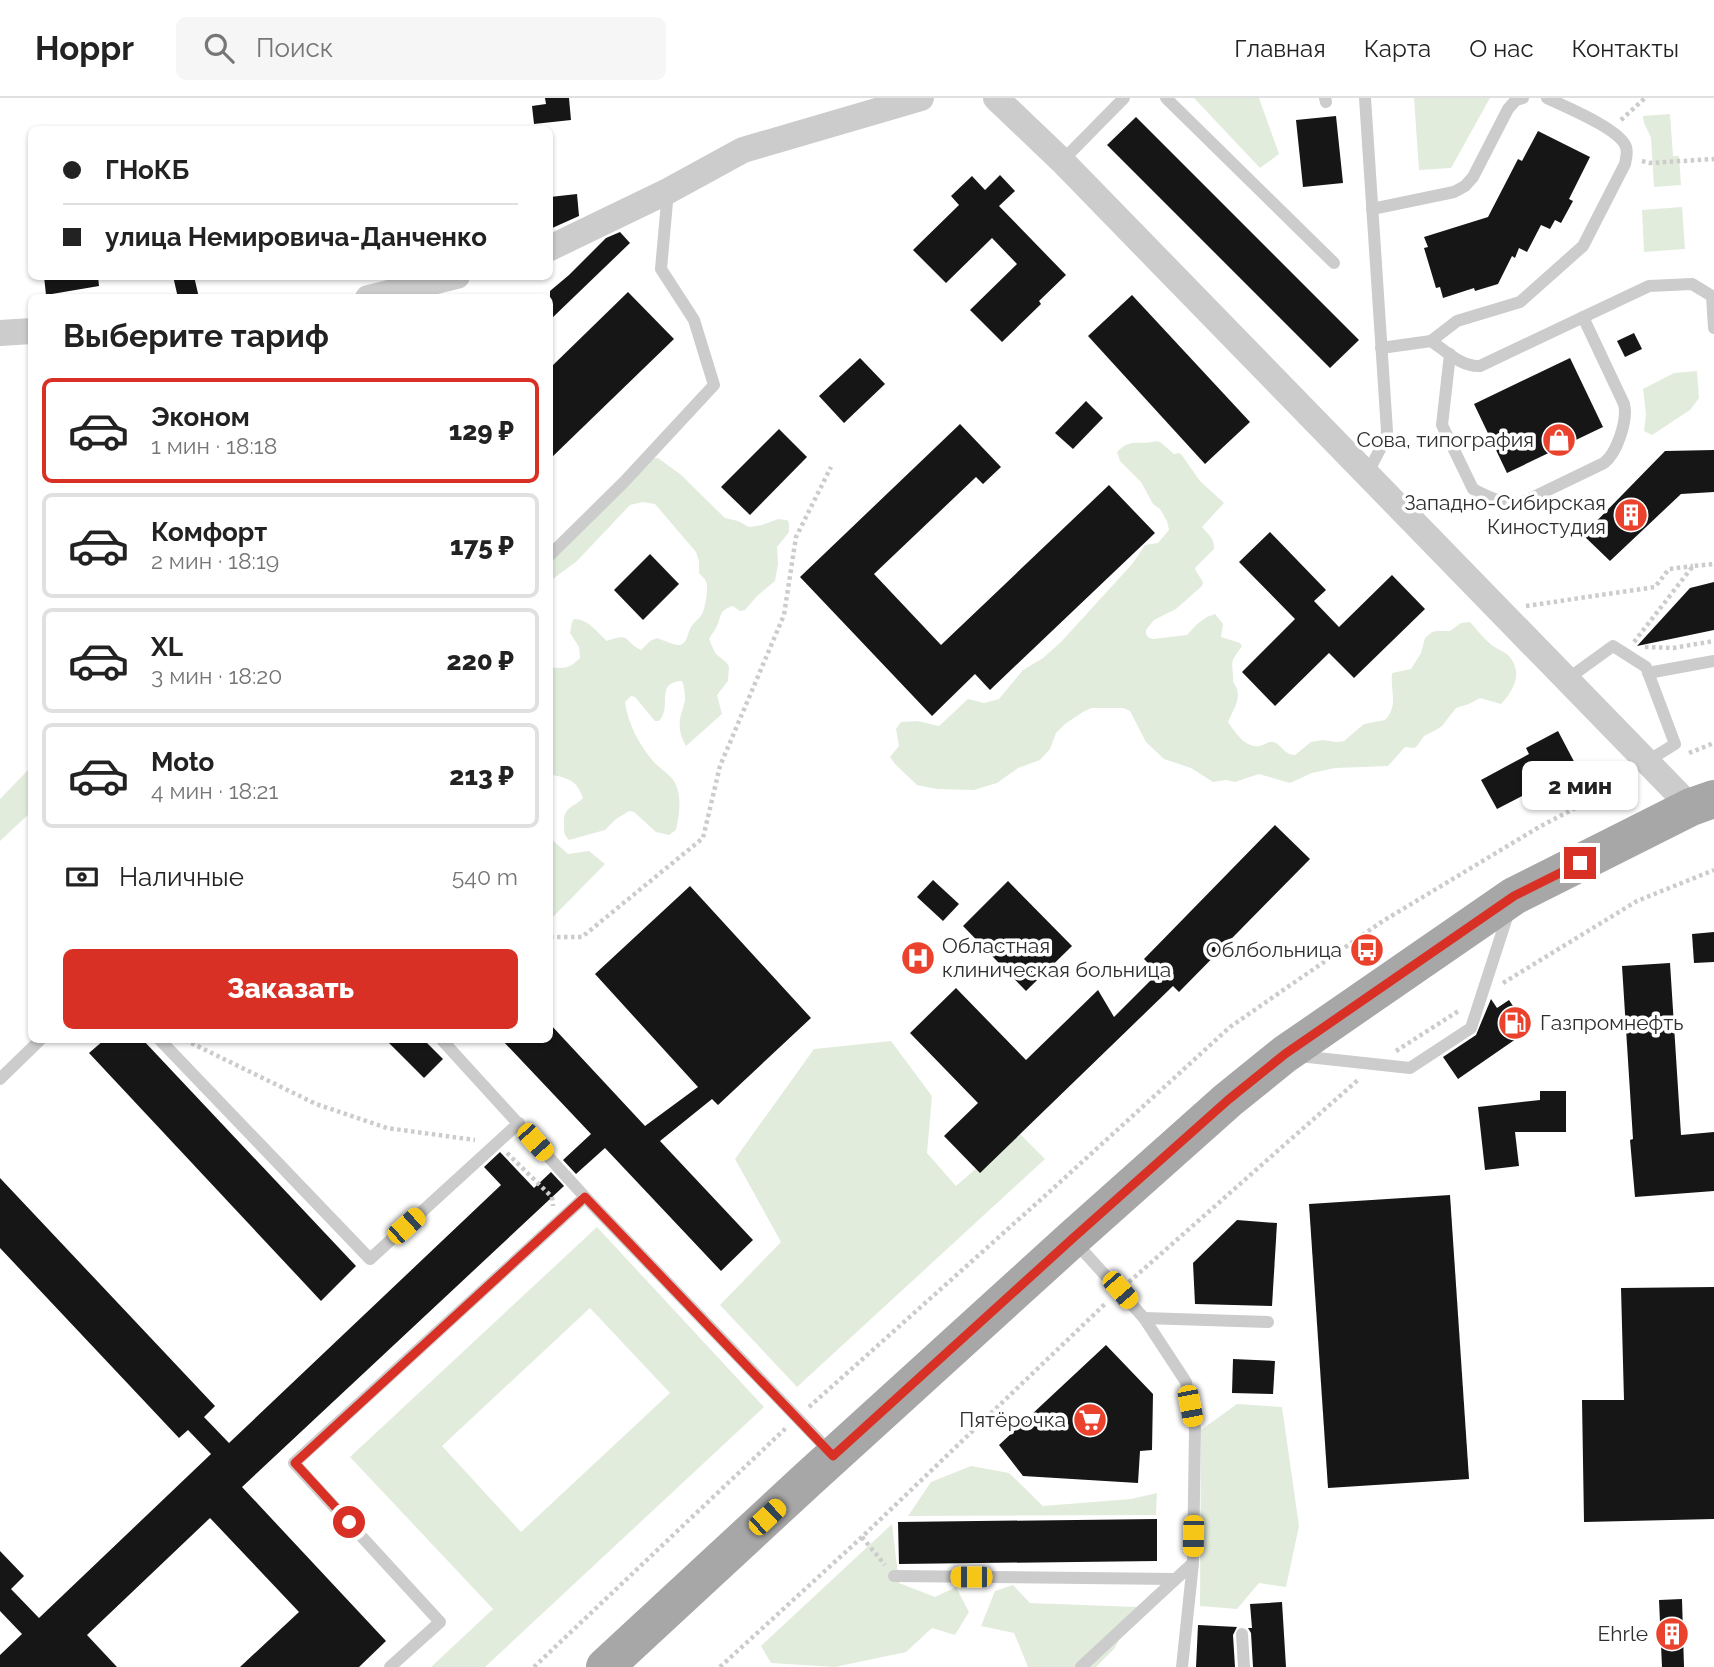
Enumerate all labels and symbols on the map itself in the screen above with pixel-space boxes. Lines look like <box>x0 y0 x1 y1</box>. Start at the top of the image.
shop icon: Сова, типография <box>1540 421 1578 459</box>
place label: Сова, типография <box>1357 427 1534 452</box>
place label: Западно-Сибирская Киностудия <box>1404 490 1606 539</box>
building icon: Западно-Сибирская Киностудия <box>1612 496 1650 534</box>
callout: 2 мин <box>1522 762 1638 810</box>
route end <box>1564 847 1596 879</box>
bus stop icon: Облбольница <box>1348 931 1386 969</box>
place label: Областная клиническая больница <box>942 933 1171 982</box>
place label: Облбольница <box>1206 937 1342 962</box>
hospital icon: Областная клиническая больница <box>899 939 937 977</box>
fuel station icon: Газпромнефть <box>1496 1004 1534 1042</box>
place label: Газпромнефть <box>1540 1010 1684 1035</box>
car <box>514 1119 557 1165</box>
car <box>384 1204 429 1248</box>
car <box>1099 1267 1142 1313</box>
car <box>1176 1383 1205 1429</box>
supermarket icon: Пятёрочка <box>1071 1401 1109 1439</box>
place label: Пятёрочка <box>959 1407 1066 1432</box>
car <box>745 1495 790 1539</box>
route start <box>333 1506 365 1538</box>
car <box>1183 1515 1204 1557</box>
car <box>951 1567 993 1588</box>
building icon: Ehrle <box>1653 1615 1691 1653</box>
place label: Ehrle <box>1598 1621 1648 1646</box>

